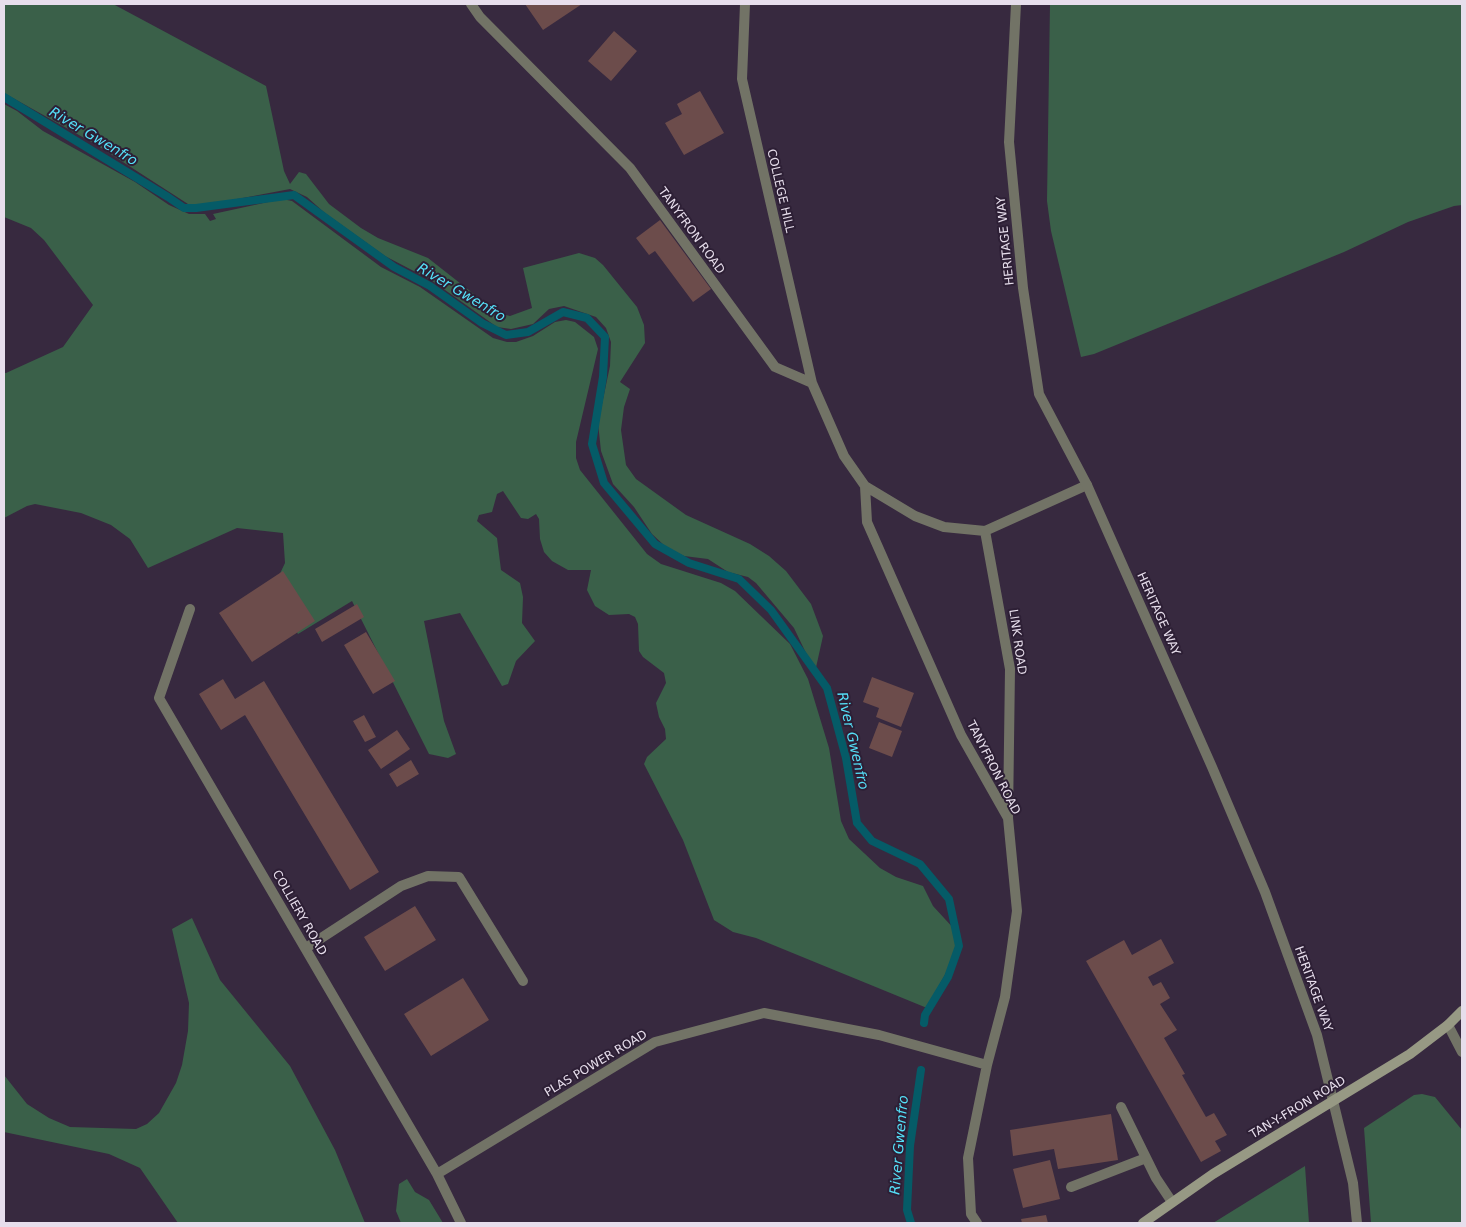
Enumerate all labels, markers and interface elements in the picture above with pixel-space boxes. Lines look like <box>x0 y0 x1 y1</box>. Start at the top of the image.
water label: River Gwenfro <box>46 104 140 170</box>
street label: COLLEGE HILL <box>763 148 797 234</box>
street label: TANYFRON ROAD <box>655 185 727 277</box>
street label: HERITAGE WAY <box>994 196 1018 286</box>
water label: River Gwenfro <box>414 260 508 326</box>
street label: HERITAGE WAY <box>1133 570 1183 658</box>
street label: LINK ROAD <box>1005 608 1029 676</box>
water label: River Gwenfro <box>833 691 871 791</box>
street label: TANYFRON ROAD <box>963 719 1023 817</box>
street label: COLLIERY ROAD <box>269 868 329 958</box>
street label: HERITAGE WAY <box>1291 945 1335 1033</box>
street label: PLAS POWER ROAD <box>542 1028 650 1100</box>
street label: TAN-Y-FRON ROAD <box>1247 1074 1349 1142</box>
water label: River Gwenfro <box>887 1095 913 1195</box>

